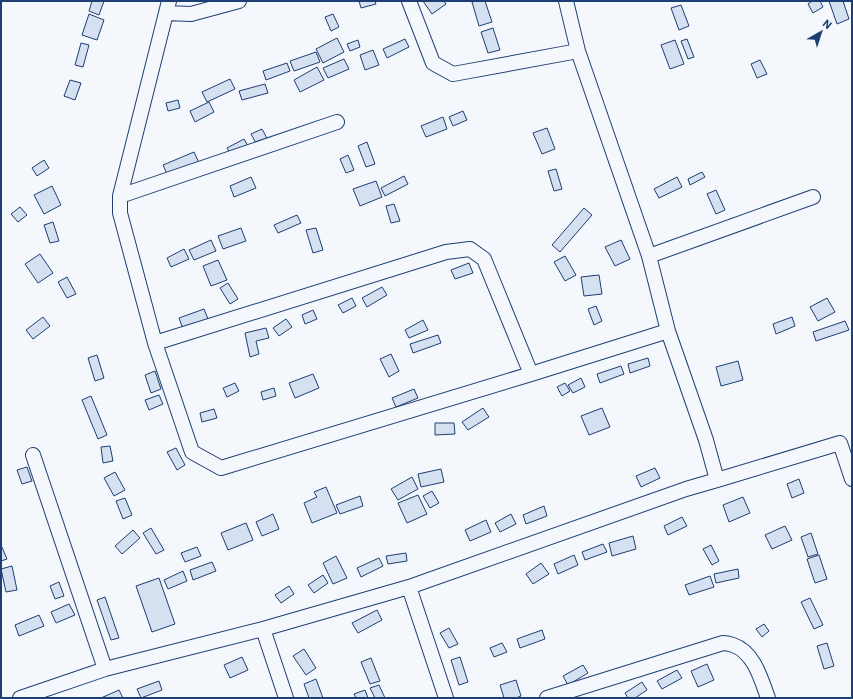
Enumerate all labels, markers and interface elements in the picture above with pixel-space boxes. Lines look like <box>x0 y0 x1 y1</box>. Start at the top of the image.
north arrow <box>801 12 841 52</box>
text: N <box>820 16 835 32</box>

